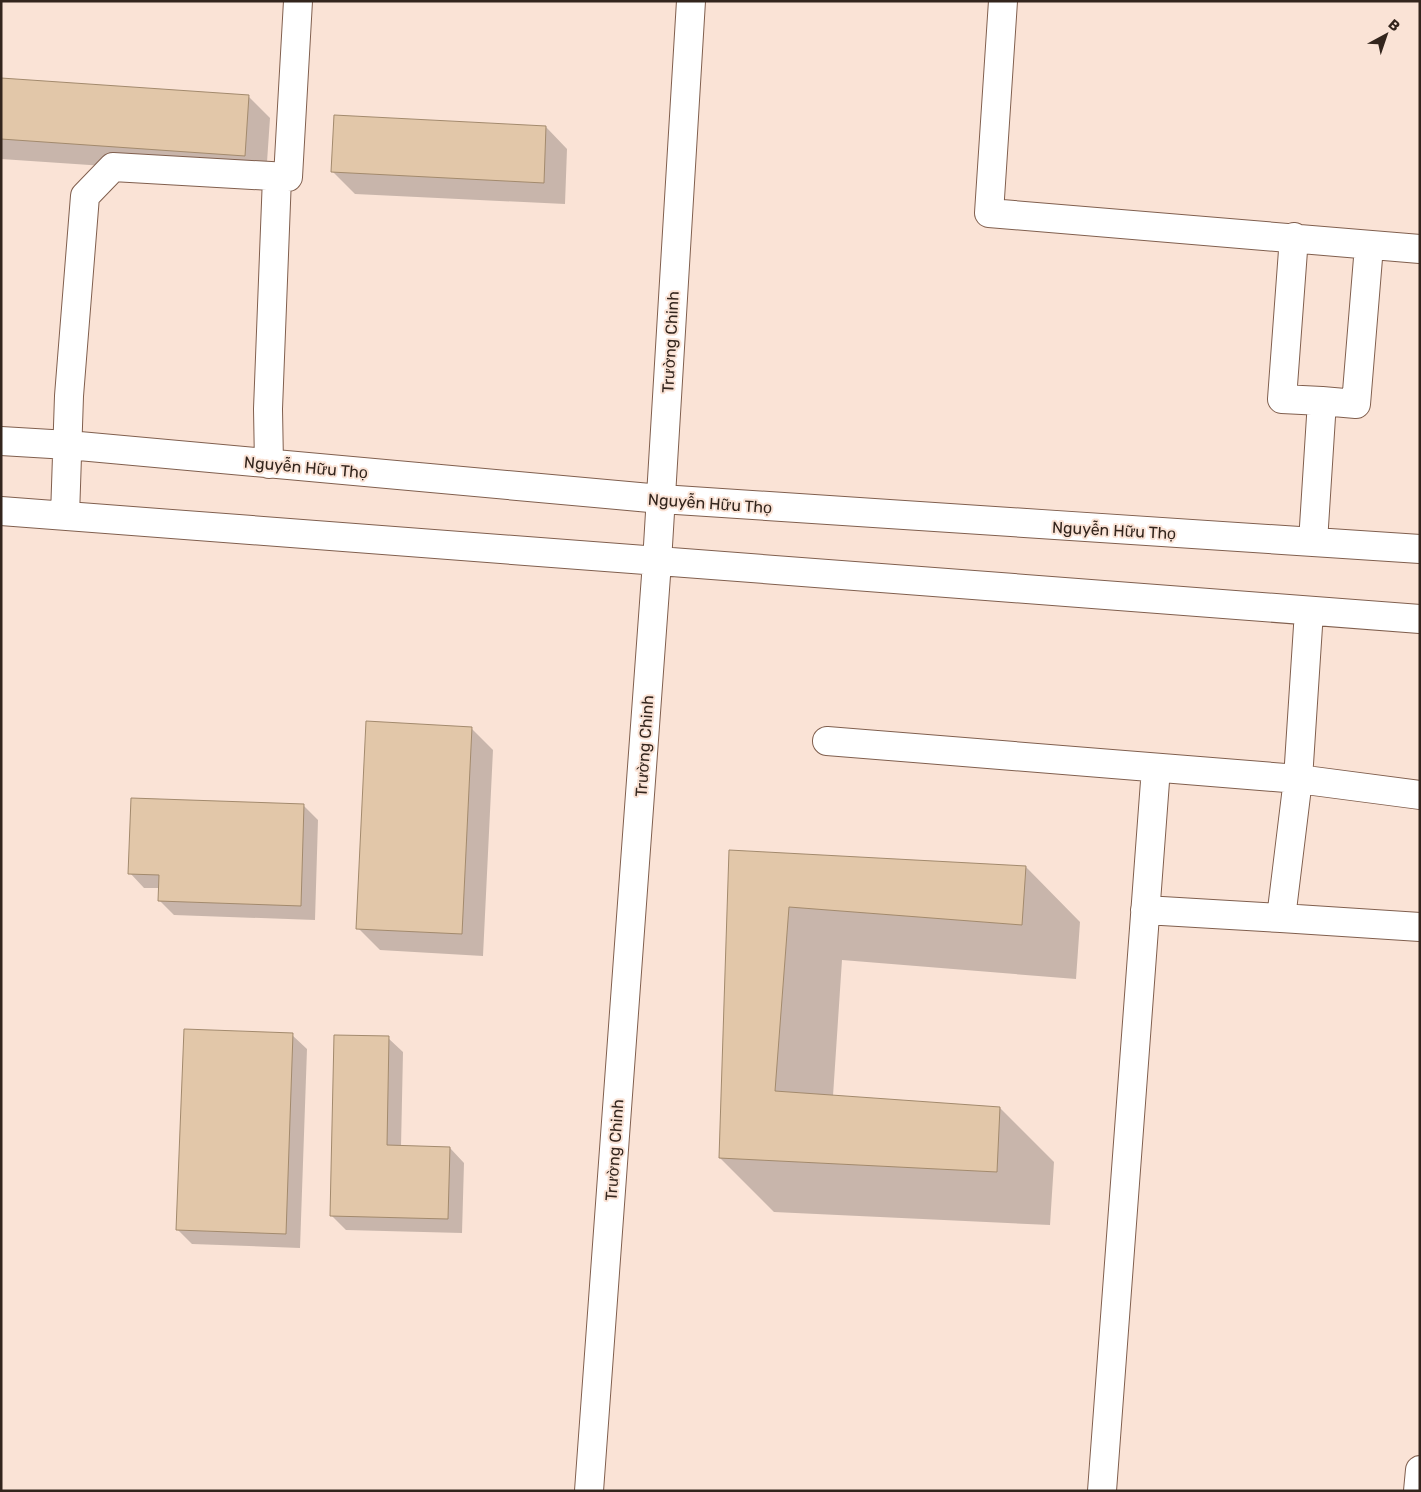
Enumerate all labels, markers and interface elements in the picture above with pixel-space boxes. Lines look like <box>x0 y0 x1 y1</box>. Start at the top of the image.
north arrow <box>1361 10 1411 60</box>
text: B <box>1385 16 1403 35</box>
street label: Trường Chinh <box>658 291 683 394</box>
street label: Nguyễn Hữu Thọ <box>243 451 369 482</box>
street label: Nguyễn Hữu Thọ <box>647 488 773 517</box>
street label: Nguyễn Hữu Thọ <box>1051 516 1177 543</box>
street label: Trường Chinh <box>631 694 658 798</box>
street label: Trường Chinh <box>601 1098 628 1202</box>

